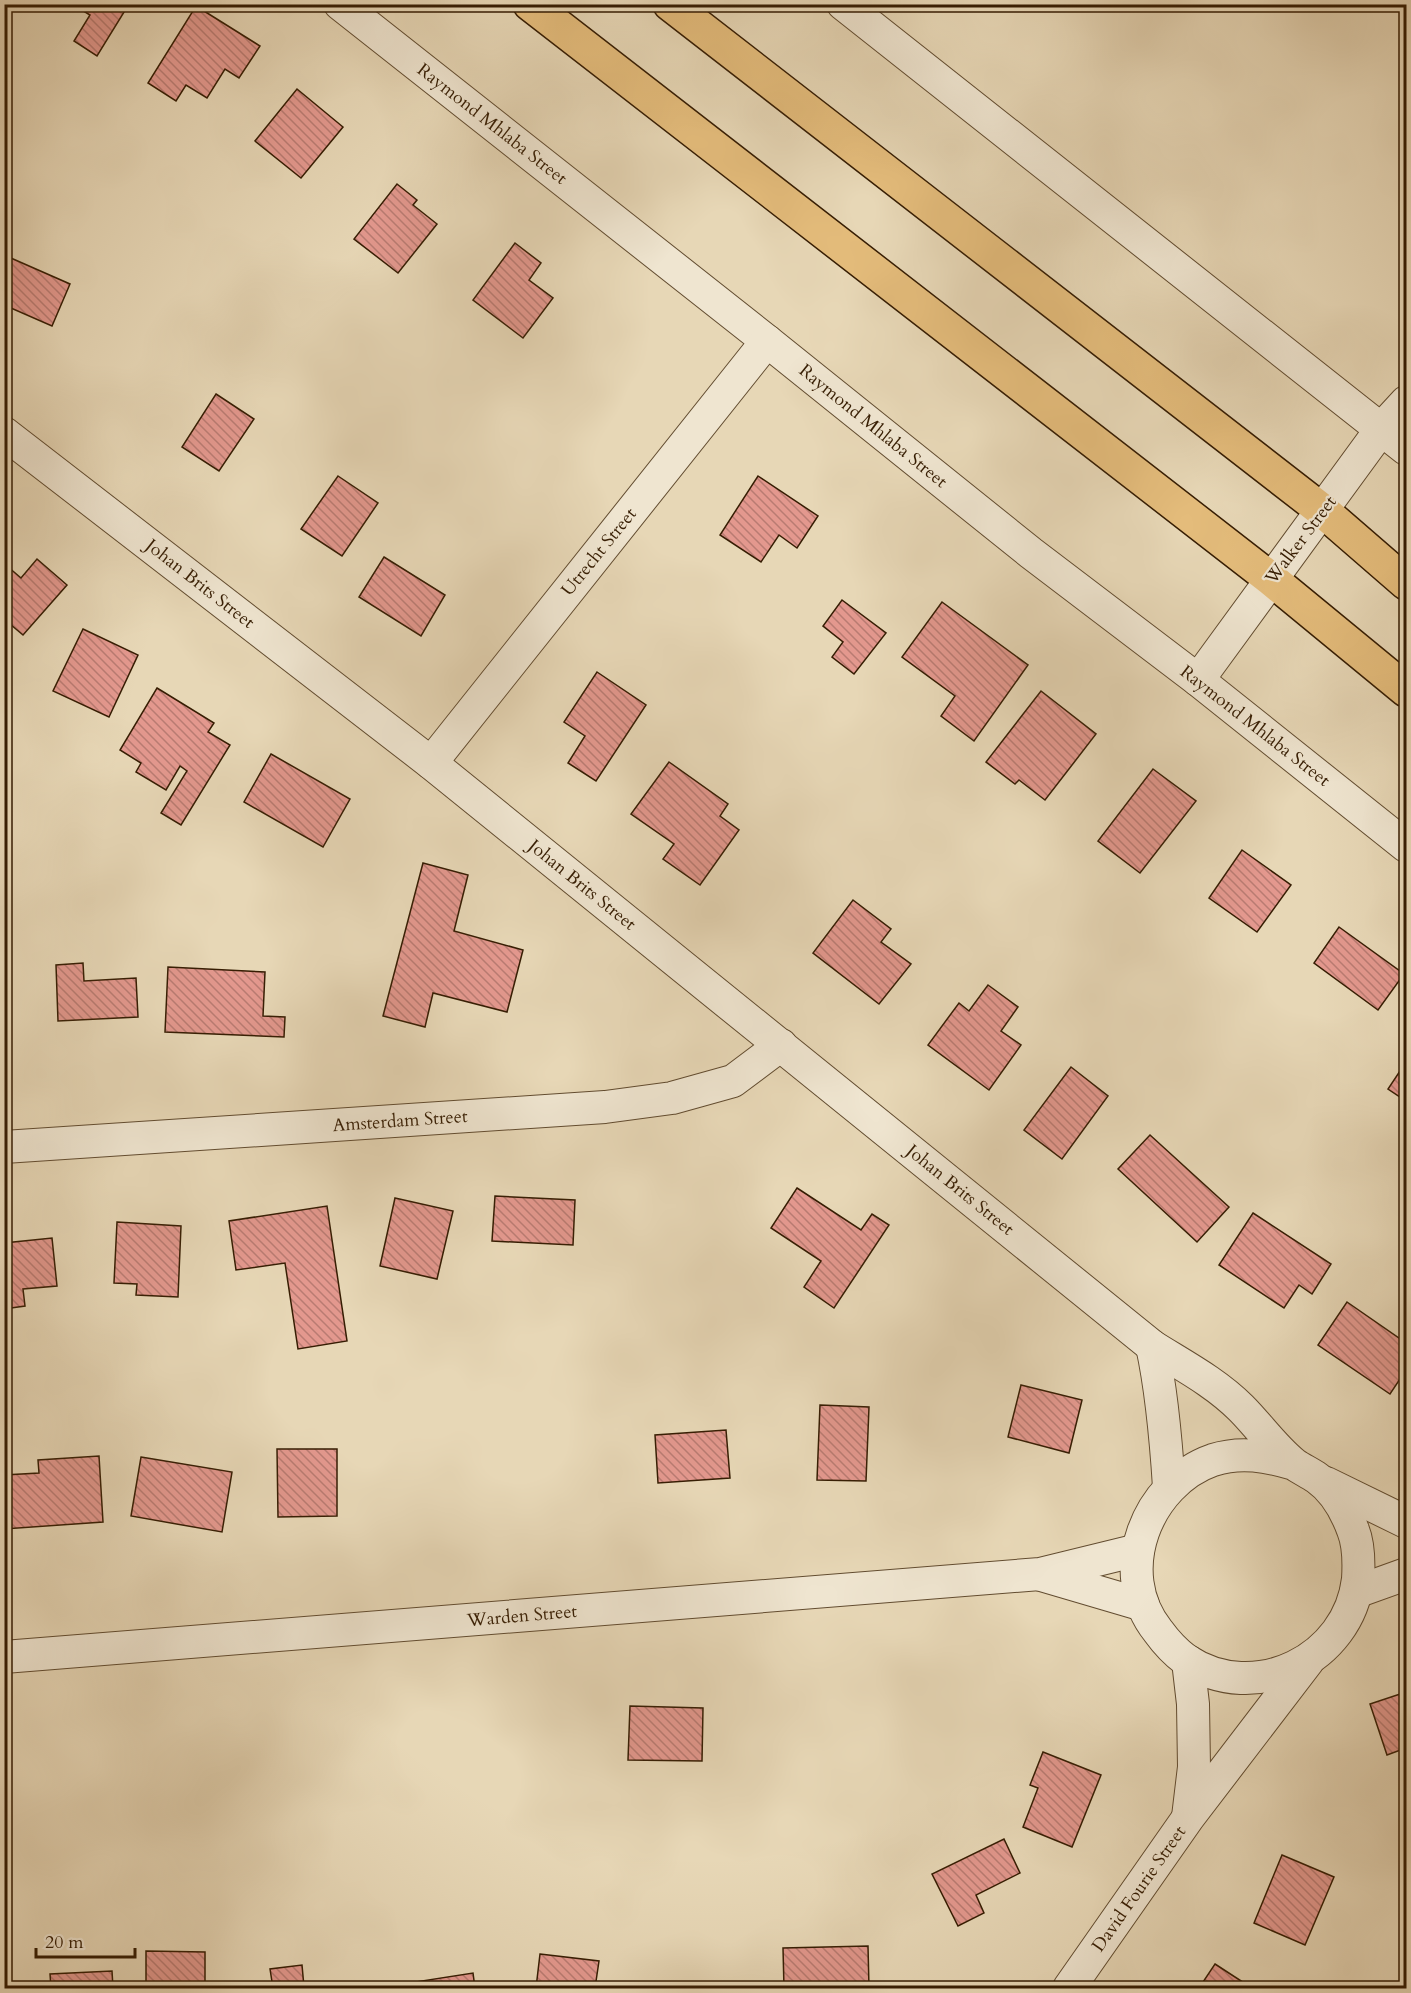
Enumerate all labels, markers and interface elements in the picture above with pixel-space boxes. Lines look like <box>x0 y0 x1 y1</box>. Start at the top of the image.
street label: Raymond Mhlaba Street <box>412 57 572 191</box>
street label: Raymond Mhlaba Street <box>794 358 953 494</box>
street label: Walker Street <box>1259 490 1343 590</box>
street label: Utrecht Street <box>556 502 643 601</box>
street label: Johan Brits Street <box>138 532 260 635</box>
street label: Raymond Mhlaba Street <box>1175 659 1335 793</box>
street label: Johan Brits Street <box>520 832 641 937</box>
street label: Amsterdam Street <box>332 1104 469 1138</box>
street label: Johan Brits Street <box>898 1137 1019 1242</box>
street label: Warden Street <box>465 1599 578 1633</box>
street label: David Fourie Street <box>1086 1821 1192 1957</box>
scale bar <box>36 1921 135 1959</box>
text: 20 m <box>45 1930 84 1955</box>

